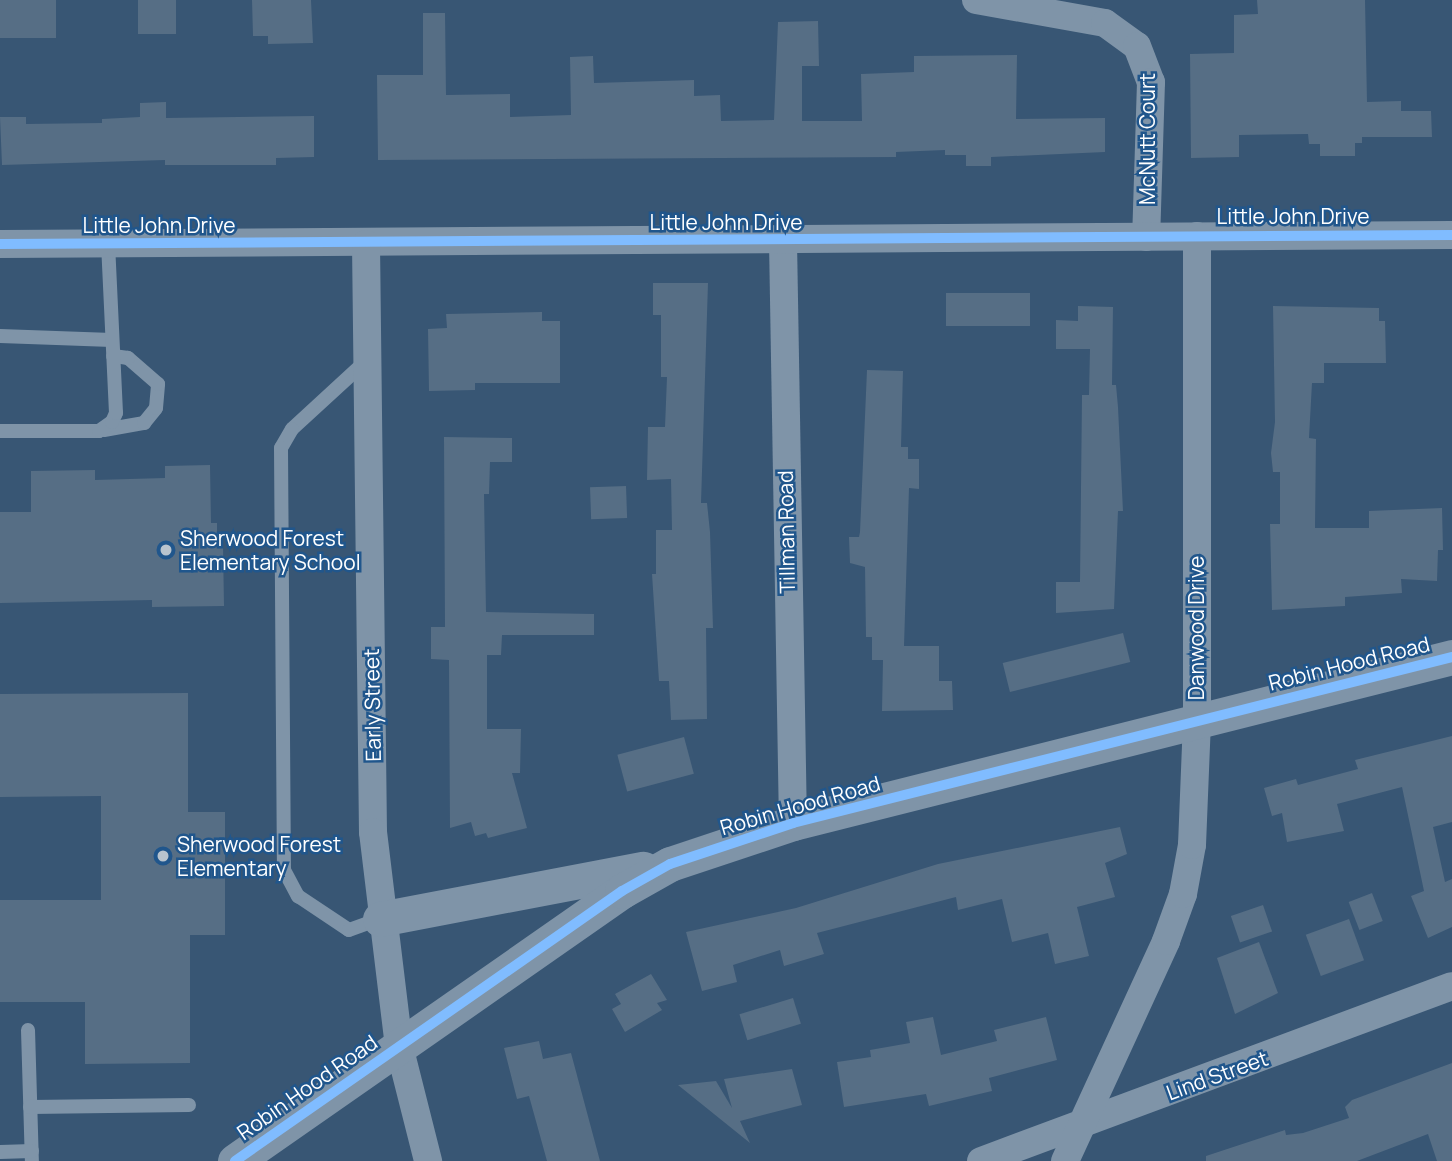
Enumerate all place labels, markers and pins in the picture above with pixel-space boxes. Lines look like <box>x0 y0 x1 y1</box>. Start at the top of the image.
place label: Sherwood Forest Elementary School <box>180 525 361 575</box>
marker: Sherwood Forest Elementary School <box>158 542 174 558</box>
place label: Sherwood Forest Elementary <box>177 831 341 881</box>
marker: Sherwood Forest Elementary <box>155 848 171 864</box>

